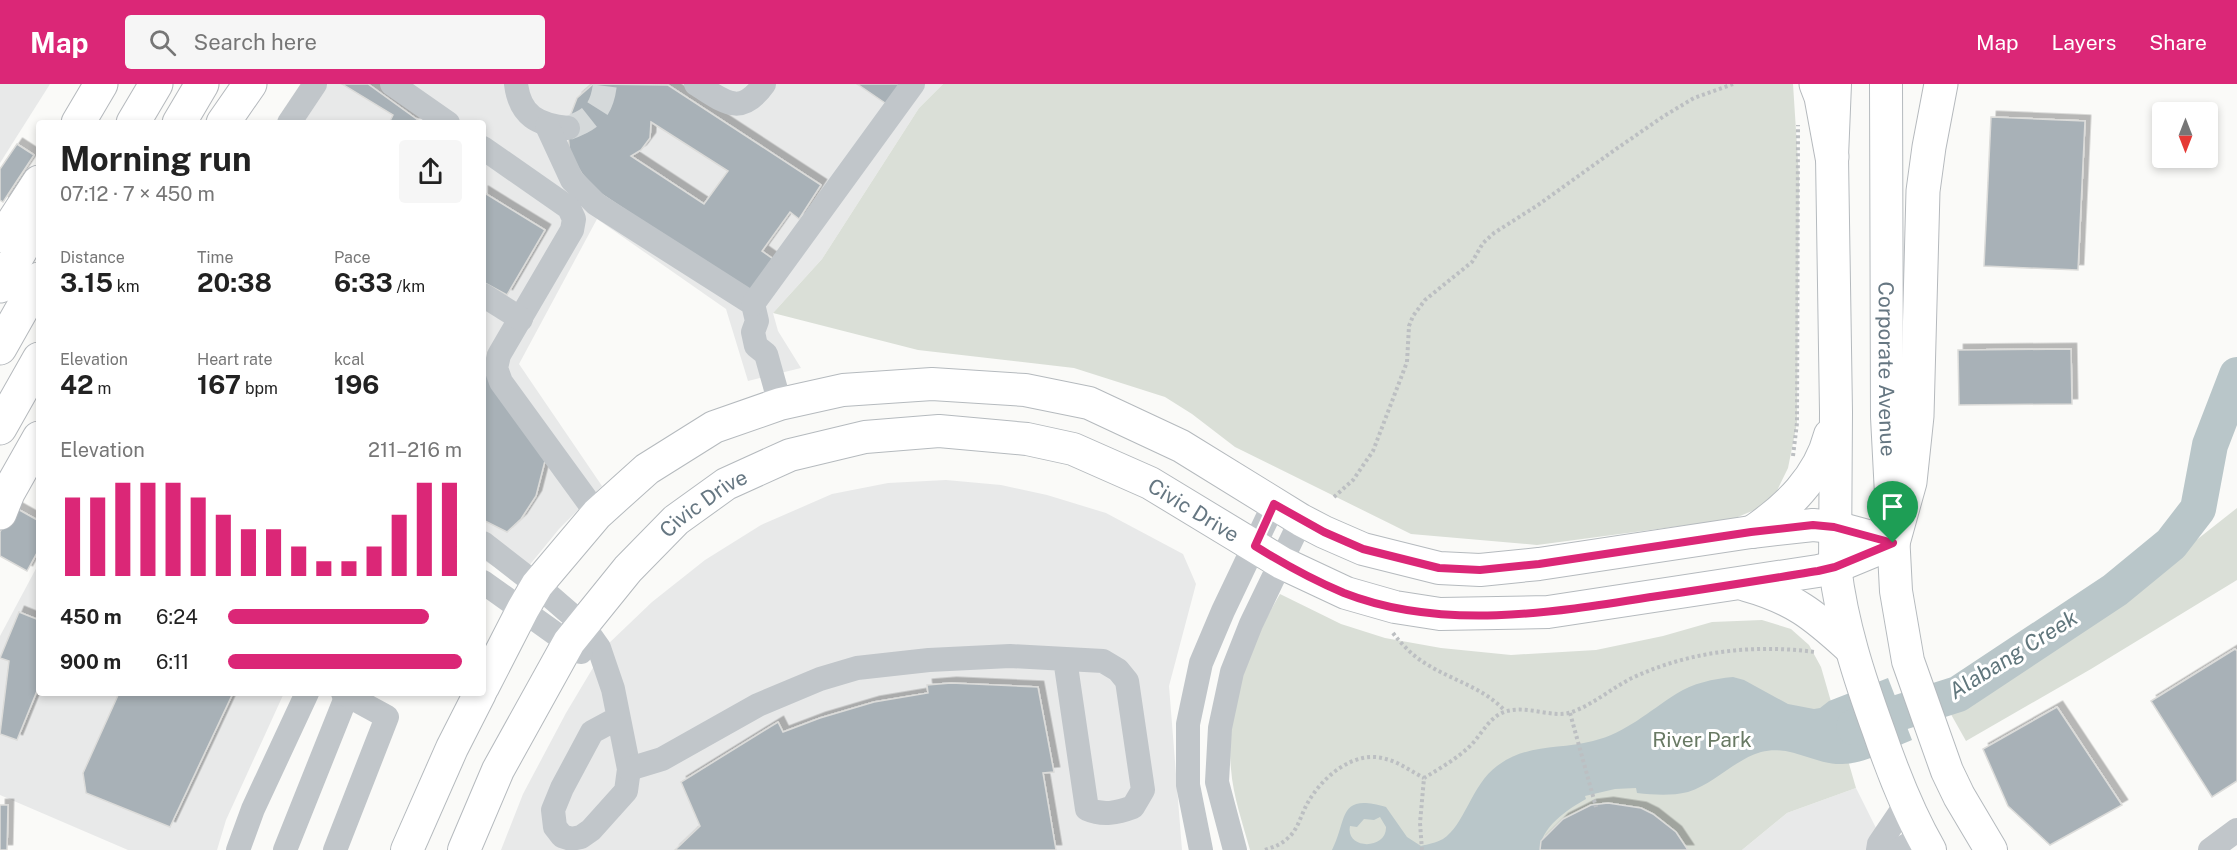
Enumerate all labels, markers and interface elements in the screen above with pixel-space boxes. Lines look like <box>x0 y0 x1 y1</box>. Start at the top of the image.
search box <box>125 15 545 69</box>
text: Map <box>30 26 89 59</box>
icon: search <box>146 26 179 59</box>
text: Search here <box>194 29 317 55</box>
text: Map <box>1976 30 2019 55</box>
text: Layers <box>2052 30 2116 55</box>
text: Share <box>2149 30 2207 55</box>
north arrow <box>2152 102 2218 168</box>
map controls <box>2152 102 2218 168</box>
text: Morning run <box>60 140 252 178</box>
button: share <box>399 140 462 203</box>
text: 07:12 · 7 × 450 m <box>60 182 215 206</box>
text: Distance <box>60 248 125 267</box>
text: Time <box>197 248 233 267</box>
text: Pace <box>334 248 371 267</box>
text: 3.15 <box>60 267 113 298</box>
text: 20:38 <box>197 267 272 298</box>
text: 6:33 <box>334 267 393 298</box>
text: km <box>113 277 140 296</box>
text: /km <box>393 277 425 296</box>
street label: Corporate Avenue <box>1874 282 1902 457</box>
text: Elevation <box>60 350 128 369</box>
text: Heart rate <box>197 350 273 369</box>
text: kcal <box>334 350 365 369</box>
text: 42 <box>60 369 94 400</box>
text: 167 <box>197 369 241 400</box>
text: 196 <box>334 369 379 400</box>
text: m <box>94 379 111 398</box>
text: bpm <box>241 379 278 398</box>
text: Elevation <box>60 438 145 462</box>
text: 211–216 m <box>368 438 462 462</box>
street label: Civic Drive <box>654 464 751 542</box>
street label: Civic Drive <box>1144 472 1244 547</box>
pin <box>1867 481 1918 543</box>
icon: arrive <box>1876 490 1909 523</box>
water label: Alabang Creek <box>1944 604 2082 704</box>
text: 450 m <box>60 605 122 629</box>
text: 6:24 <box>156 605 198 629</box>
text: 900 m <box>60 650 121 674</box>
text: 6:11 <box>156 650 189 674</box>
park label: River Park <box>1652 727 1752 752</box>

